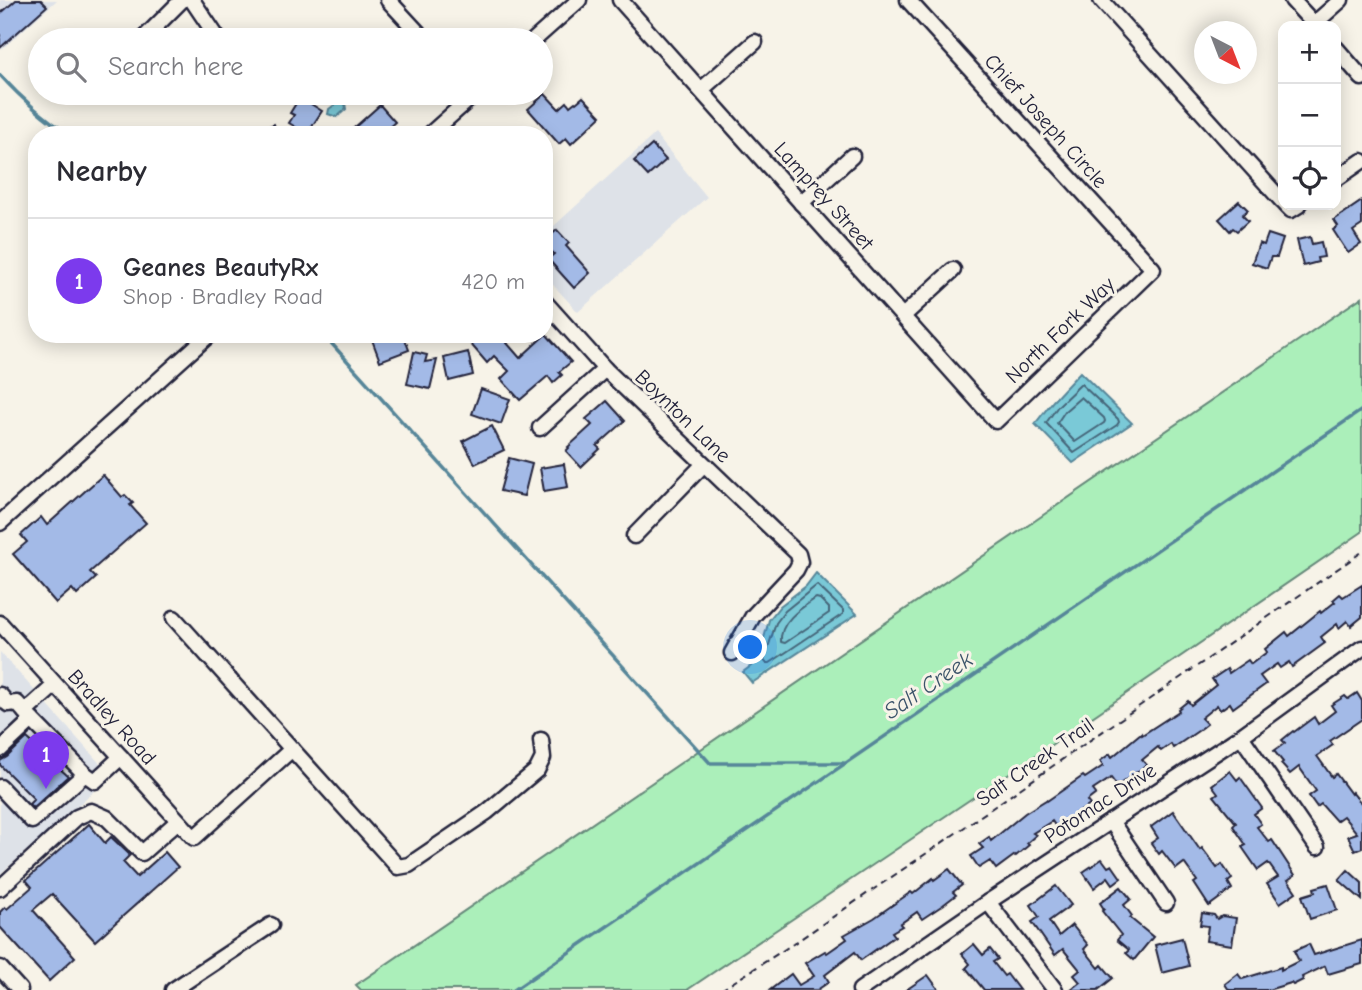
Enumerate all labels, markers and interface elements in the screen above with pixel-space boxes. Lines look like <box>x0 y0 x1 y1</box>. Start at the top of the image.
north arrow <box>1194 21 1257 84</box>
map controls <box>1278 21 1341 210</box>
button: + <box>1278 21 1341 84</box>
search box <box>28 28 553 105</box>
icon: search <box>52 48 90 86</box>
street label: Chief Joseph Circle <box>980 49 1112 193</box>
text: Search here <box>108 52 243 82</box>
button: − <box>1278 84 1341 147</box>
street label: Lamprey Street <box>769 137 879 256</box>
button: locate <box>1278 147 1341 210</box>
text: Nearby <box>56 154 147 189</box>
text: Geanes BeautyRx <box>123 253 318 283</box>
text: 1 <box>74 268 84 295</box>
text: 420 m <box>461 268 525 295</box>
street label: North Fork Way <box>1001 272 1120 388</box>
text: Shop · Bradley Road <box>123 283 323 310</box>
street label: Boynton Lane <box>630 365 736 467</box>
your location <box>733 630 767 664</box>
water label: Salt Creek <box>879 645 978 725</box>
street label: Bradley Road <box>63 664 161 770</box>
street label: Salt Creek Trail <box>972 713 1098 811</box>
pin: 1 <box>23 731 69 789</box>
street label: Potomac Drive <box>1039 758 1161 848</box>

